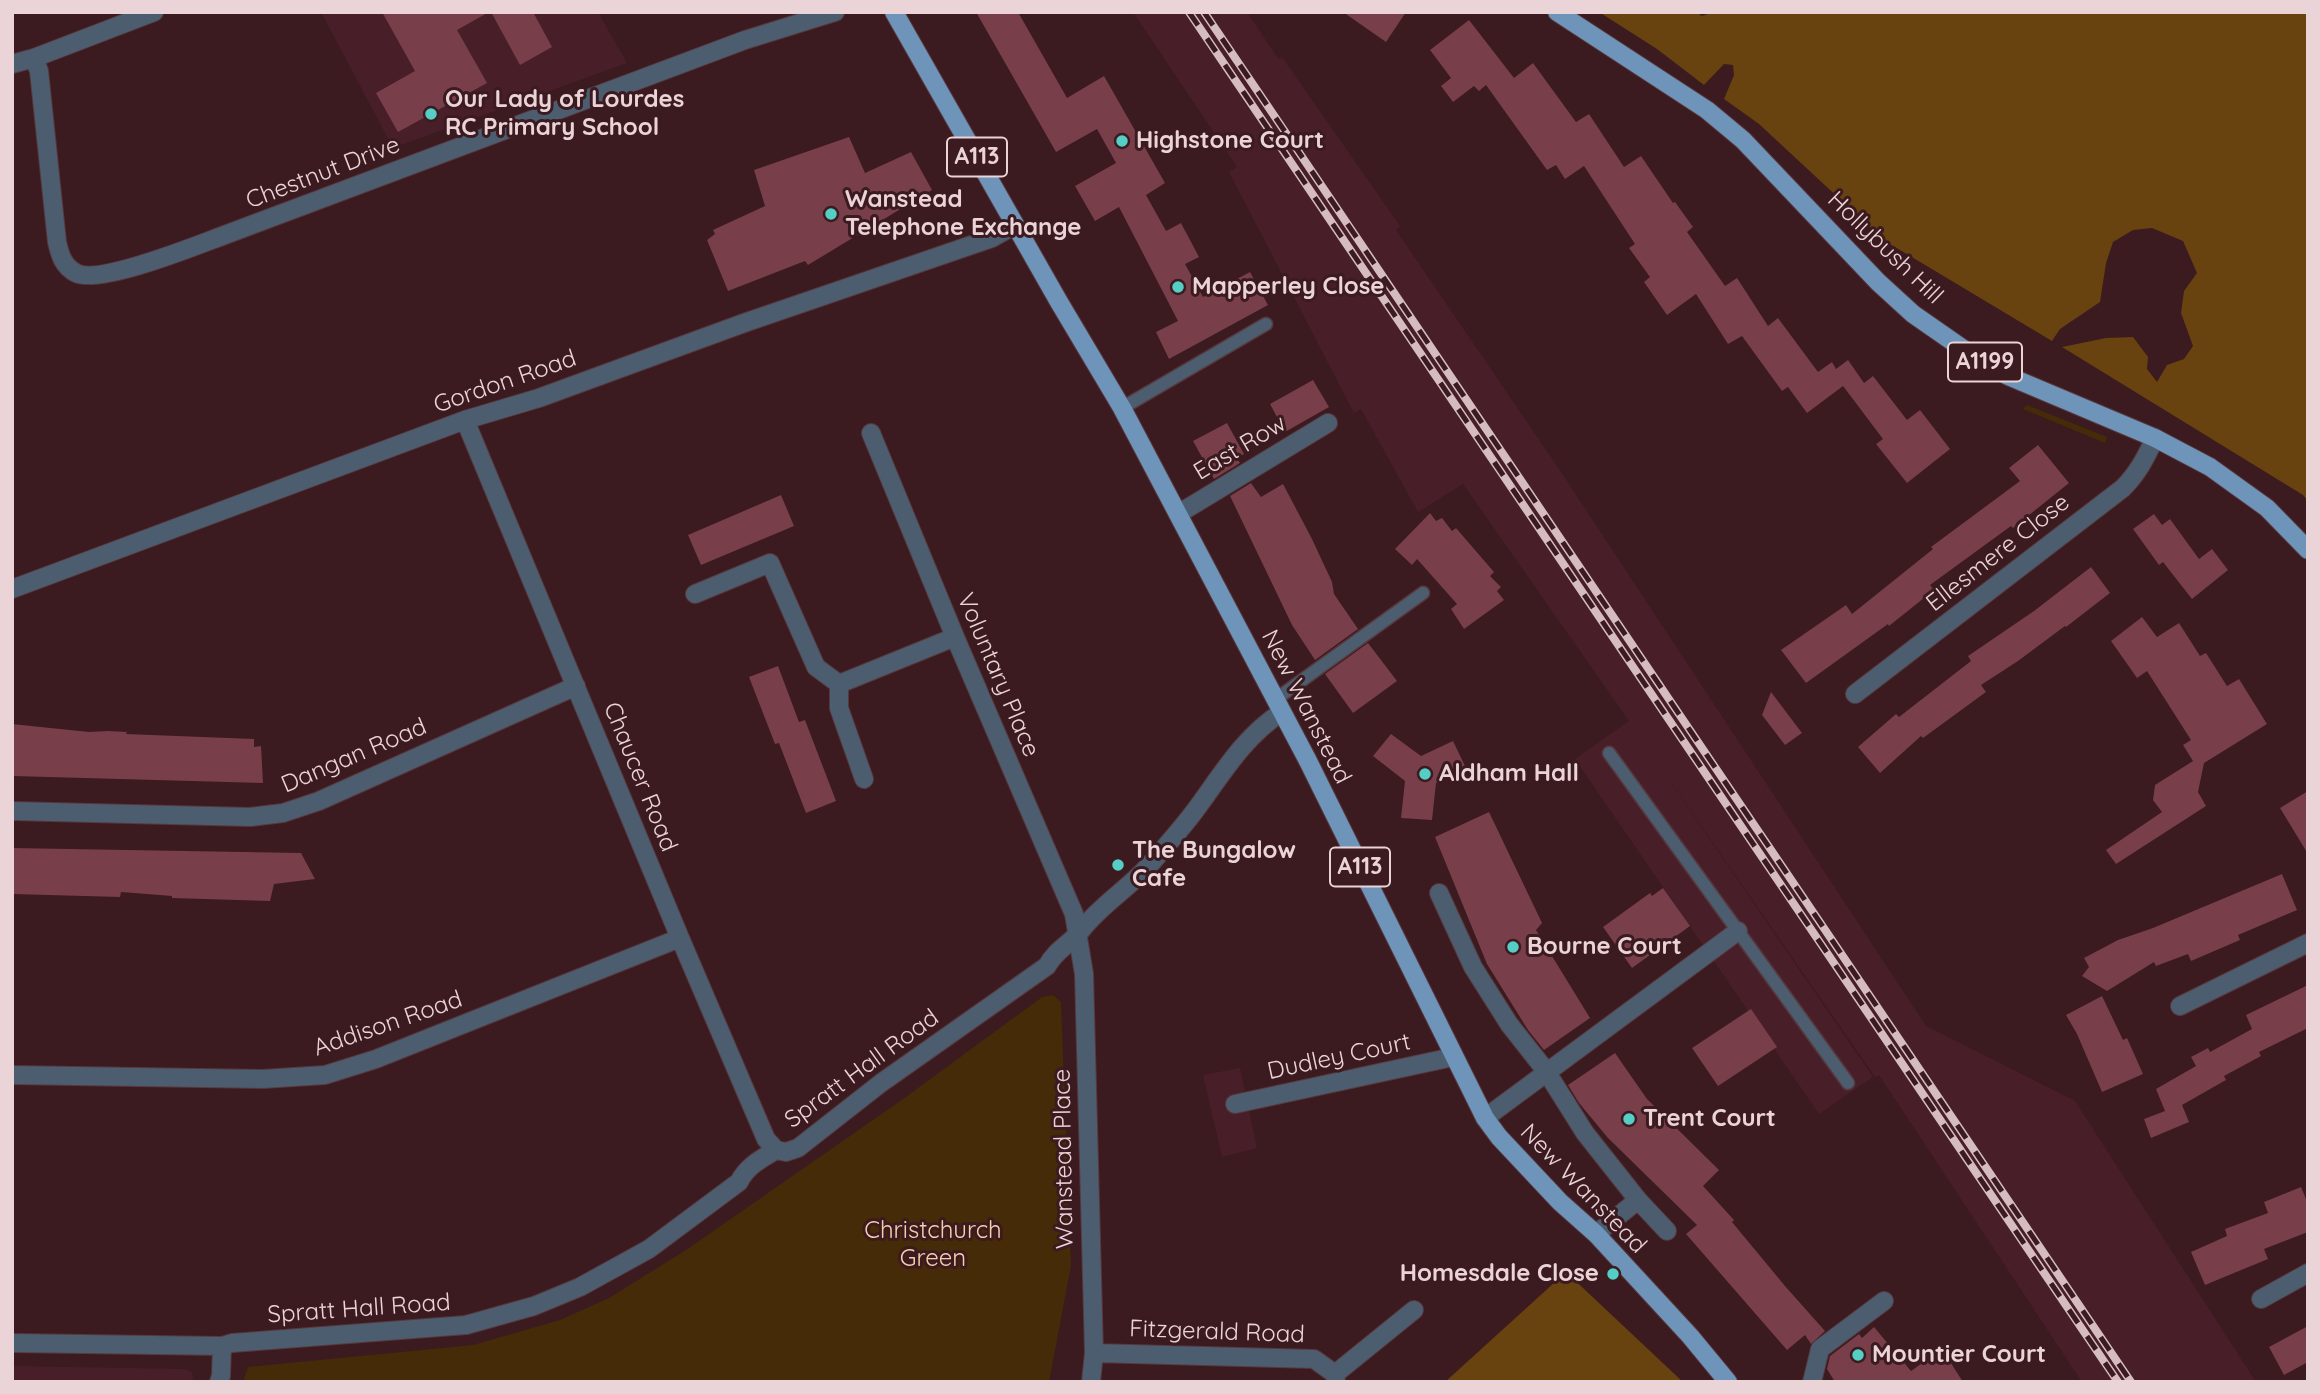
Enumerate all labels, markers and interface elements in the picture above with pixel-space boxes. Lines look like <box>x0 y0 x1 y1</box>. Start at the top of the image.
place label: Our Lady of Lourdes RC Primary School <box>445 86 684 142</box>
marker: Our Lady of Lourdes RC Primary School <box>423 106 439 122</box>
place label: Highstone Court <box>1136 127 1324 155</box>
street label: Chestnut Drive <box>242 130 404 216</box>
marker: Highstone Court <box>1114 133 1130 149</box>
road number: A113 <box>947 138 1007 176</box>
place label: Wanstead Telephone Exchange <box>845 186 1081 242</box>
street label: Hollybush Hill <box>1821 186 1949 310</box>
marker: Wanstead Telephone Exchange <box>823 206 839 222</box>
place label: Mapperley Close <box>1192 273 1385 301</box>
marker: Mapperley Close <box>1170 279 1186 295</box>
road number: A1199 <box>1948 342 2022 382</box>
street label: Gordon Road <box>430 344 580 420</box>
street label: East Row <box>1189 409 1291 487</box>
street label: Ellesmere Close <box>1921 488 2075 618</box>
street label: Voluntary Place <box>950 589 1046 761</box>
street label: New Wanstead <box>1255 625 1357 789</box>
street label: Chaucer Road <box>597 698 683 856</box>
street label: Dangan Road <box>277 712 431 800</box>
place label: Aldham Hall <box>1439 760 1579 788</box>
marker: Aldham Hall <box>1417 766 1433 782</box>
place label: The Bungalow Cafe <box>1132 837 1296 893</box>
road number: A113 <box>1330 848 1390 887</box>
marker: The Bungalow Cafe <box>1110 857 1126 873</box>
place label: Bourne Court <box>1527 933 1682 961</box>
marker: Bourne Court <box>1505 939 1521 955</box>
street label: Addison Road <box>310 985 466 1063</box>
street label: Spratt Hall Road <box>779 1003 945 1135</box>
street label: Dudley Court <box>1265 1028 1413 1086</box>
street label: Wanstead Place <box>1048 1069 1080 1249</box>
place label: Trent Court <box>1643 1105 1776 1133</box>
marker: Trent Court <box>1621 1111 1637 1127</box>
street label: New Wanstead <box>1514 1118 1652 1260</box>
park label: Christchurch Green <box>864 1217 1002 1273</box>
place label: Homesdale Close <box>1400 1260 1599 1288</box>
marker: Homesdale Close <box>1605 1266 1621 1282</box>
street label: Spratt Hall Road <box>267 1288 451 1330</box>
street label: Fitzgerald Road <box>1129 1315 1305 1349</box>
place label: Mountier Court <box>1872 1341 2046 1369</box>
marker: Mountier Court <box>1850 1347 1866 1363</box>

